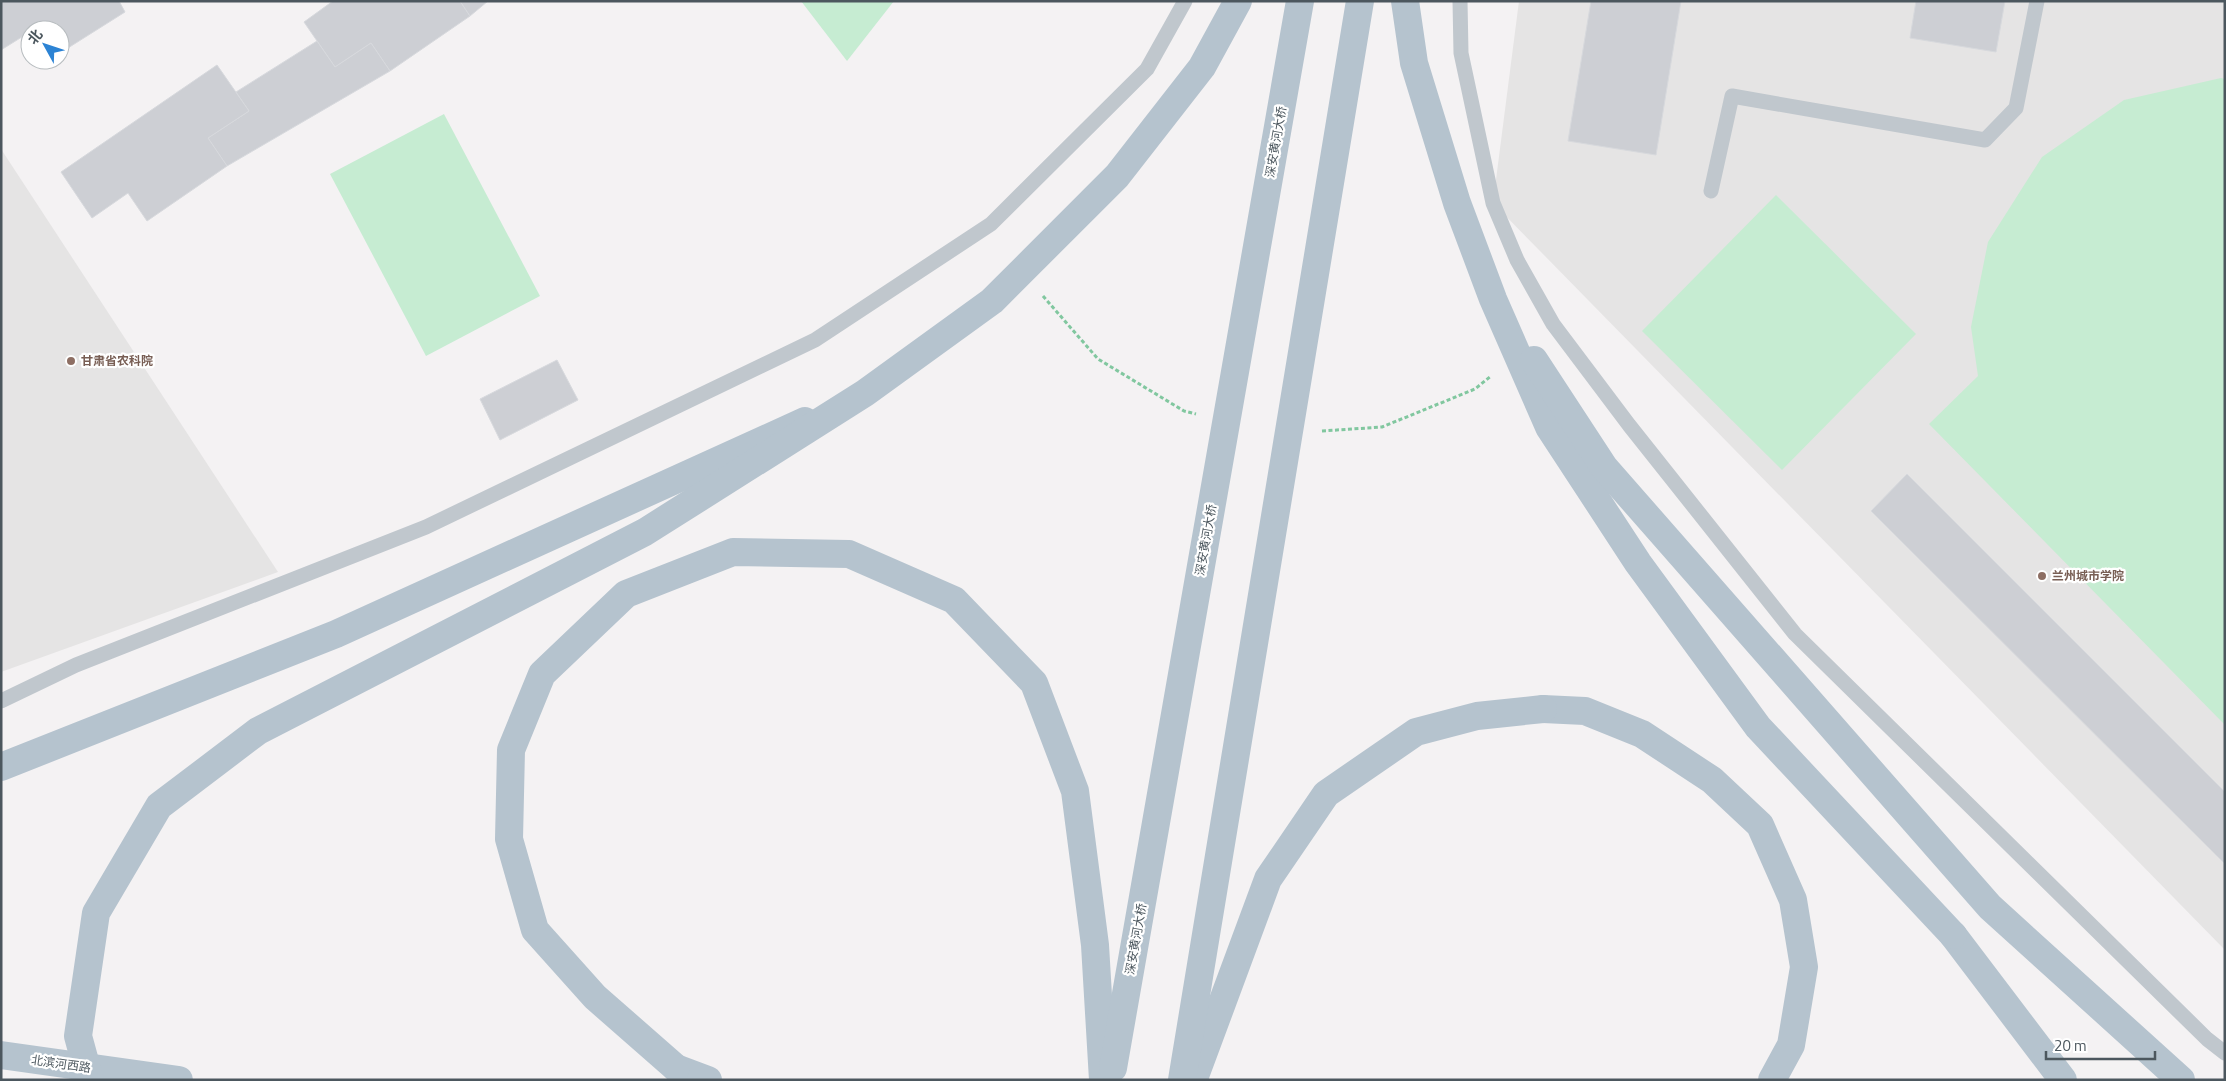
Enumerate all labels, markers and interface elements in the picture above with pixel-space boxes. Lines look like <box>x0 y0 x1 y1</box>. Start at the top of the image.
north arrow <box>20 20 70 70</box>
text: 北 <box>22 24 47 48</box>
street label: 深安黄河大桥 <box>1260 105 1291 179</box>
place label: 甘肃省农科院 <box>81 351 153 370</box>
marker: 甘肃省农科院 <box>65 355 77 367</box>
street label: 深安黄河大桥 <box>1190 503 1221 577</box>
place label: 兰州城市学院 <box>2052 566 2124 585</box>
marker: 兰州城市学院 <box>2036 570 2048 582</box>
street label: 深安黄河大桥 <box>1120 902 1151 976</box>
scale bar <box>2046 1028 2155 1060</box>
text: 20 m <box>2054 1034 2087 1057</box>
street label: 北滨河西路 <box>30 1050 92 1077</box>

